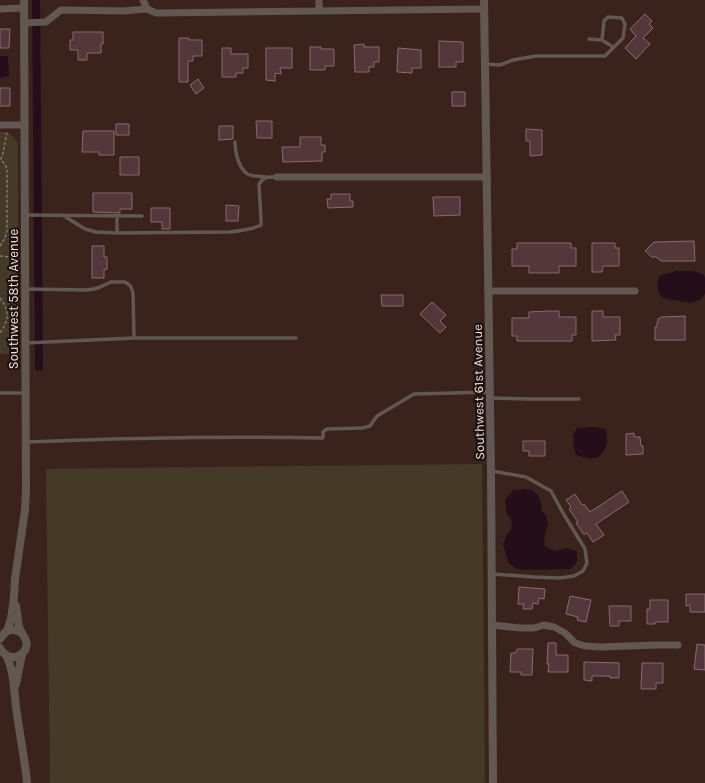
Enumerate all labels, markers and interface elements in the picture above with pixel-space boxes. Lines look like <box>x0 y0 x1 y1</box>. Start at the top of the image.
street label: Southwest 58th Avenue <box>6 228 21 369</box>
street label: Southwest 61st Avenue <box>470 324 487 460</box>

